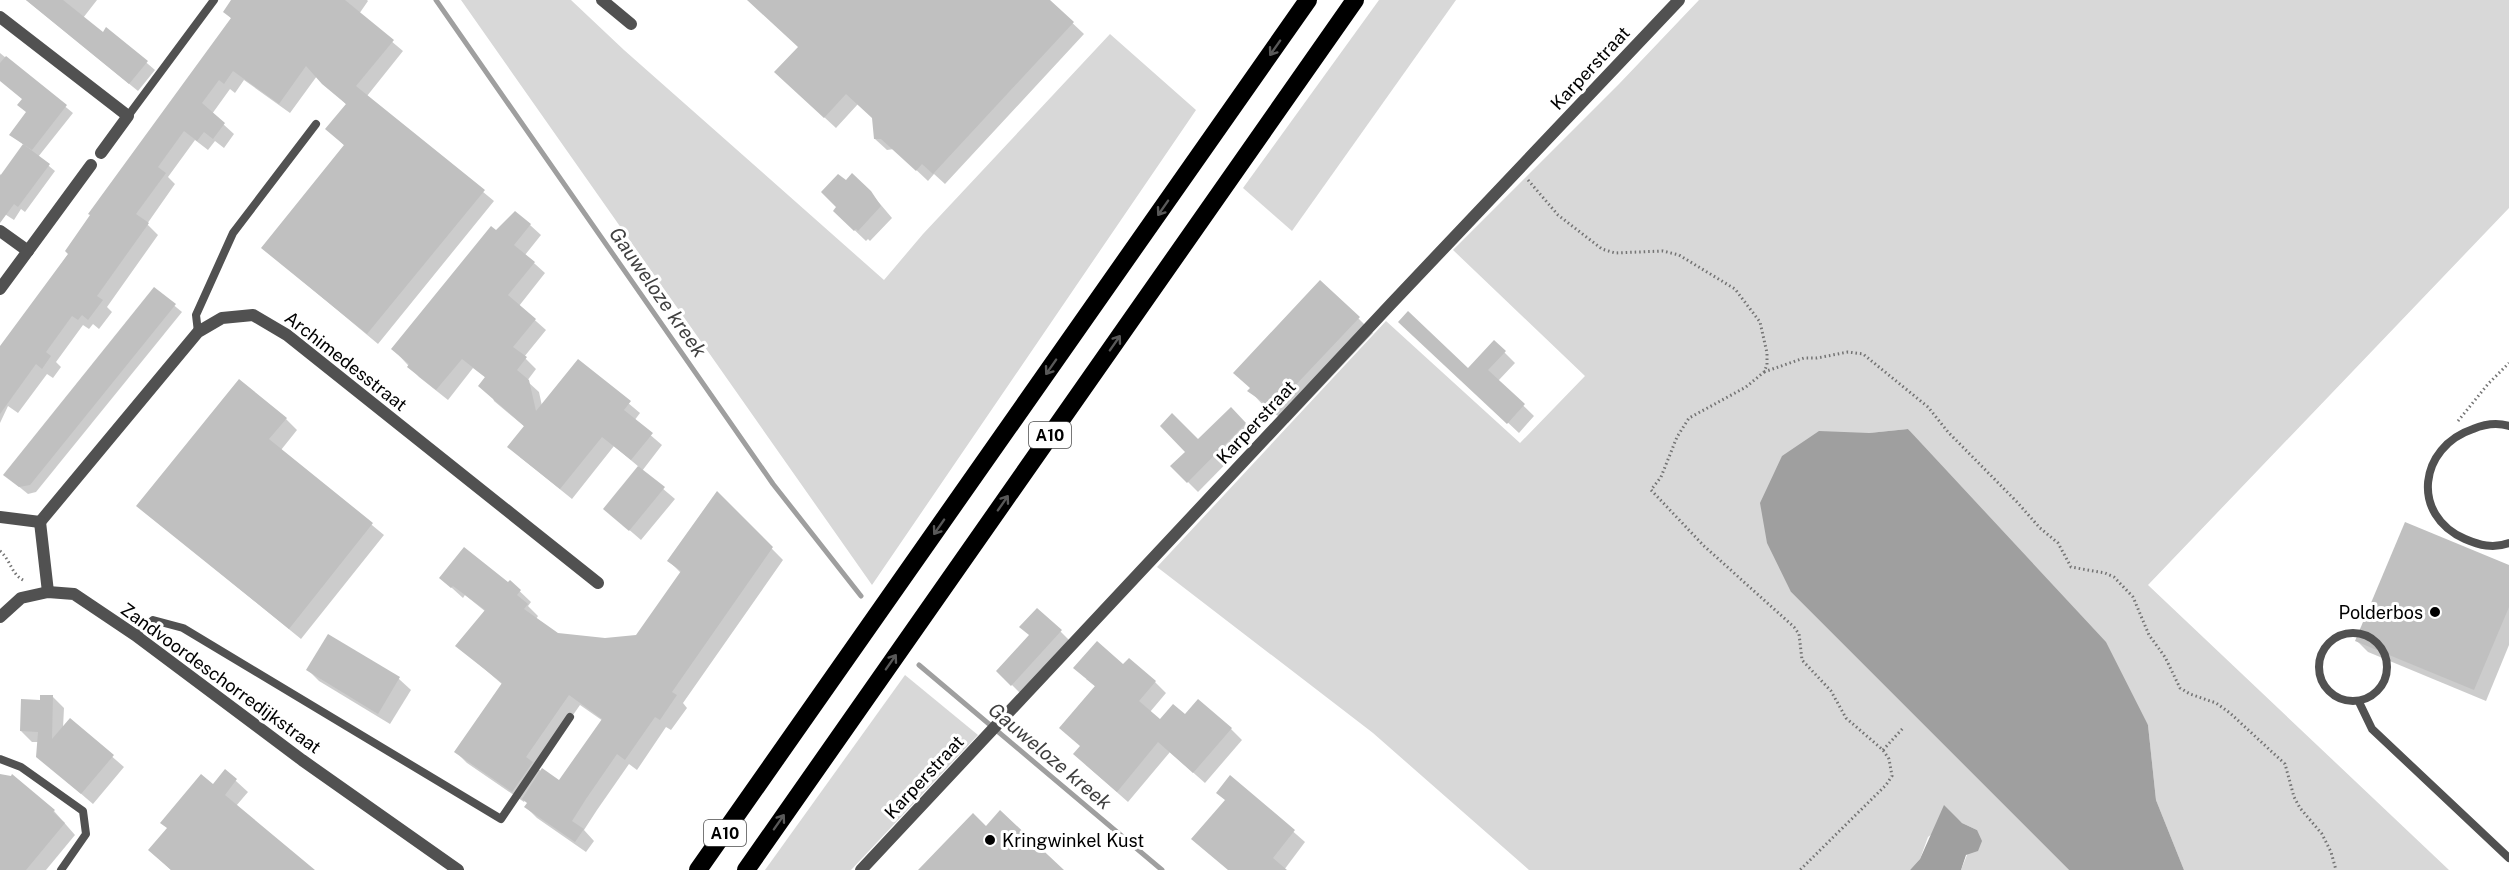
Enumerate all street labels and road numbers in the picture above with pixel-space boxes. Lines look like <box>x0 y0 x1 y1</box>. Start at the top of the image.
street label: Karperstraat <box>1546 22 1634 114</box>
street label: Archimedesstraat <box>281 307 411 415</box>
street label: Karperstraat <box>1212 376 1300 468</box>
road number: A10 <box>1029 422 1071 448</box>
street label: Zandvoordeschorredijkstraat <box>117 598 325 758</box>
street label: Karperstraat <box>880 731 968 823</box>
road number: A10 <box>704 820 746 846</box>

